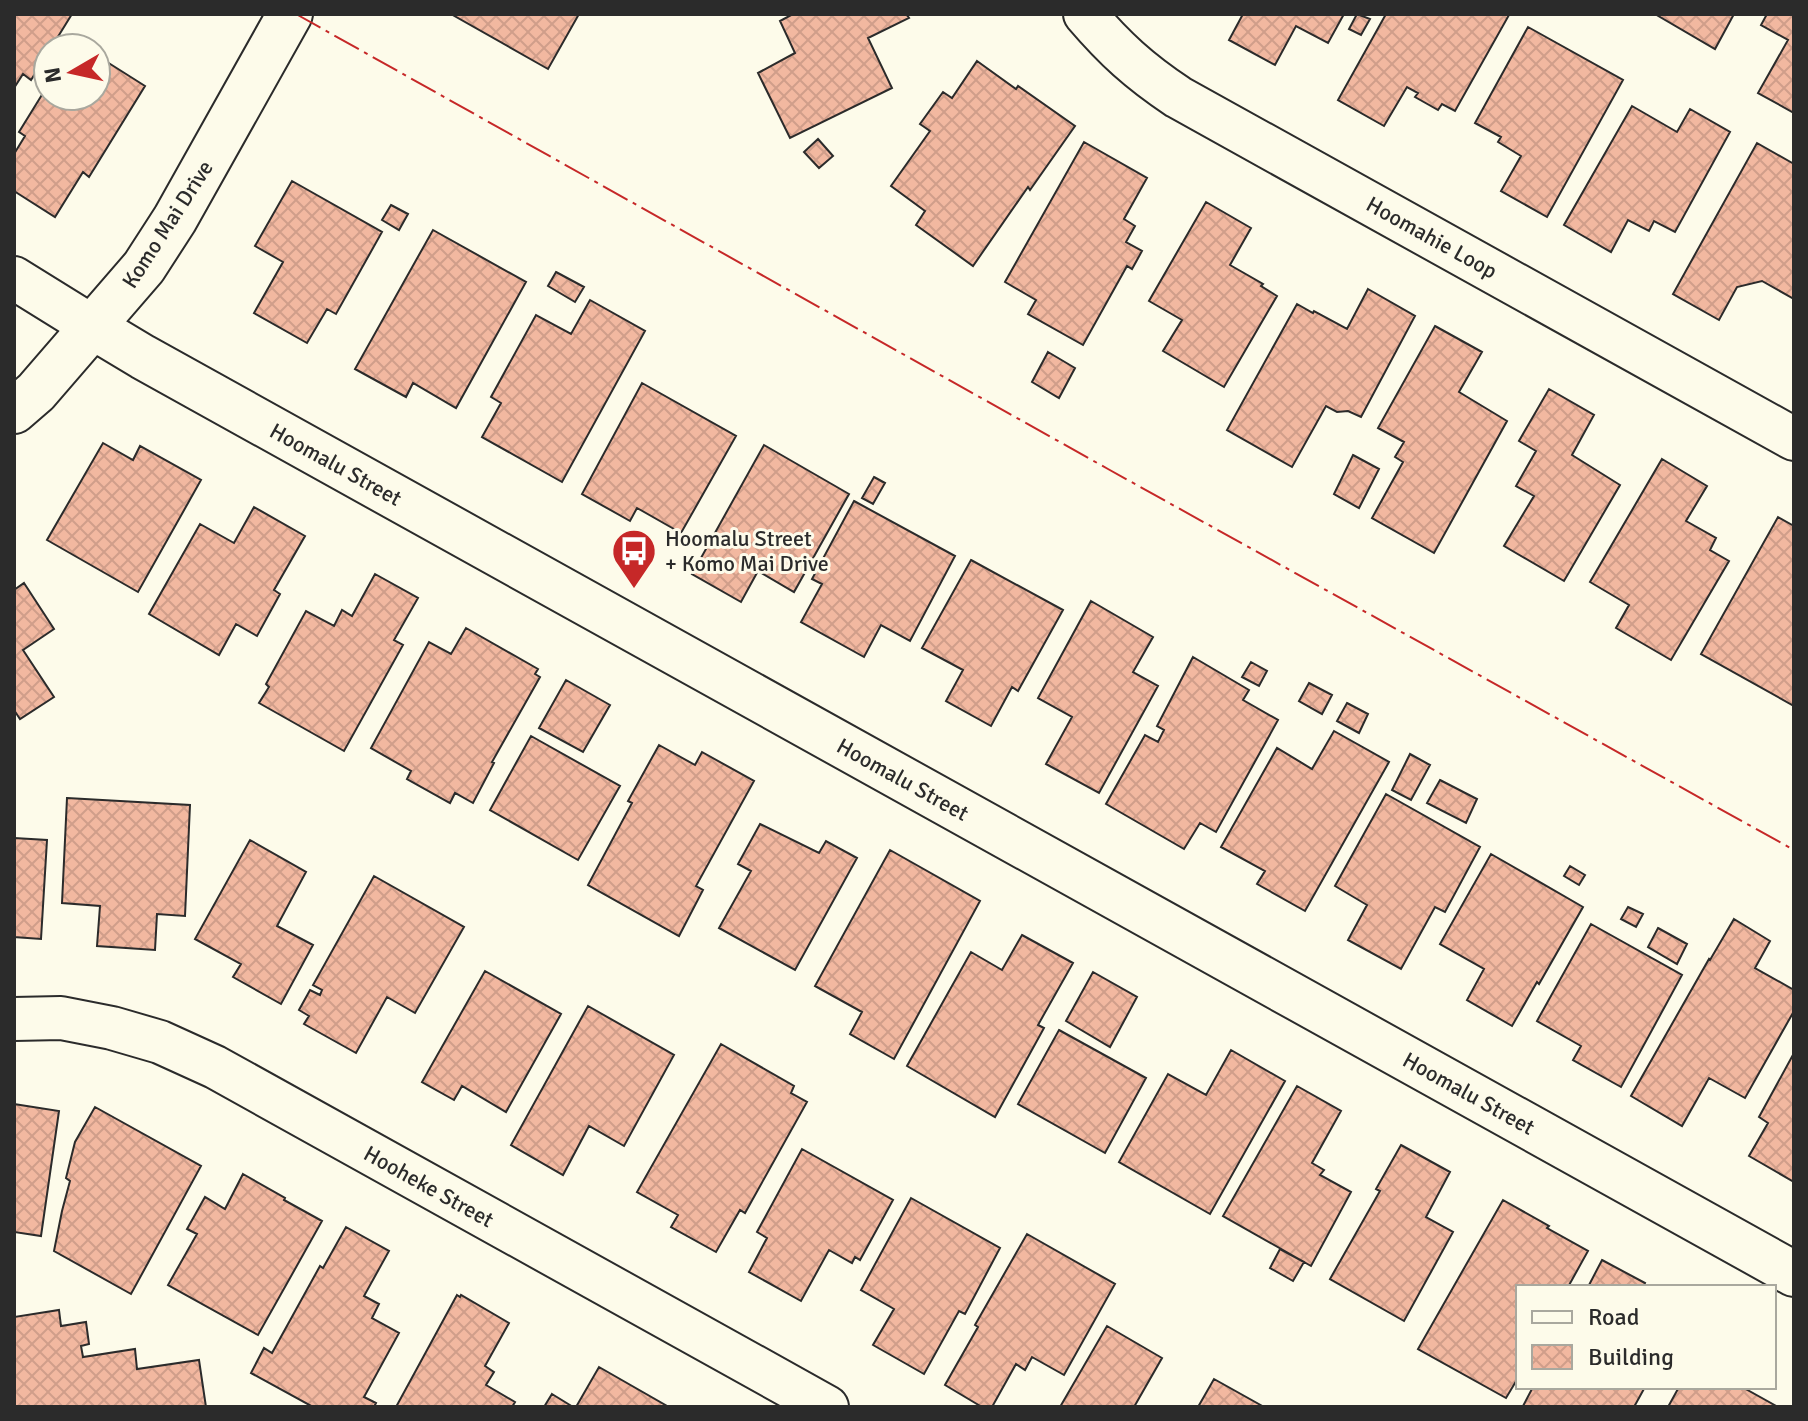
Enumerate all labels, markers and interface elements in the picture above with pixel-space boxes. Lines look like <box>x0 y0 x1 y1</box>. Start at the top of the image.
north arrow <box>32 32 112 112</box>
text: N <box>38 65 67 85</box>
street label: Komo Mai Drive <box>116 155 219 293</box>
street label: Hoomahie Loop <box>1362 190 1502 285</box>
street label: Hoomalu Street <box>265 417 407 512</box>
place label: Hoomalu Street + Komo Mai Drive <box>665 525 829 577</box>
bus stop icon: Hoomalu Street + Komo Mai Drive <box>610 527 658 590</box>
street label: Hoomalu Street <box>832 732 974 827</box>
street label: Hoomalu Street <box>1398 1046 1540 1141</box>
street label: Hooheke Street <box>359 1140 499 1233</box>
legend <box>1516 1285 1776 1389</box>
text: Road <box>1588 1302 1639 1332</box>
text: Building <box>1588 1342 1674 1372</box>

